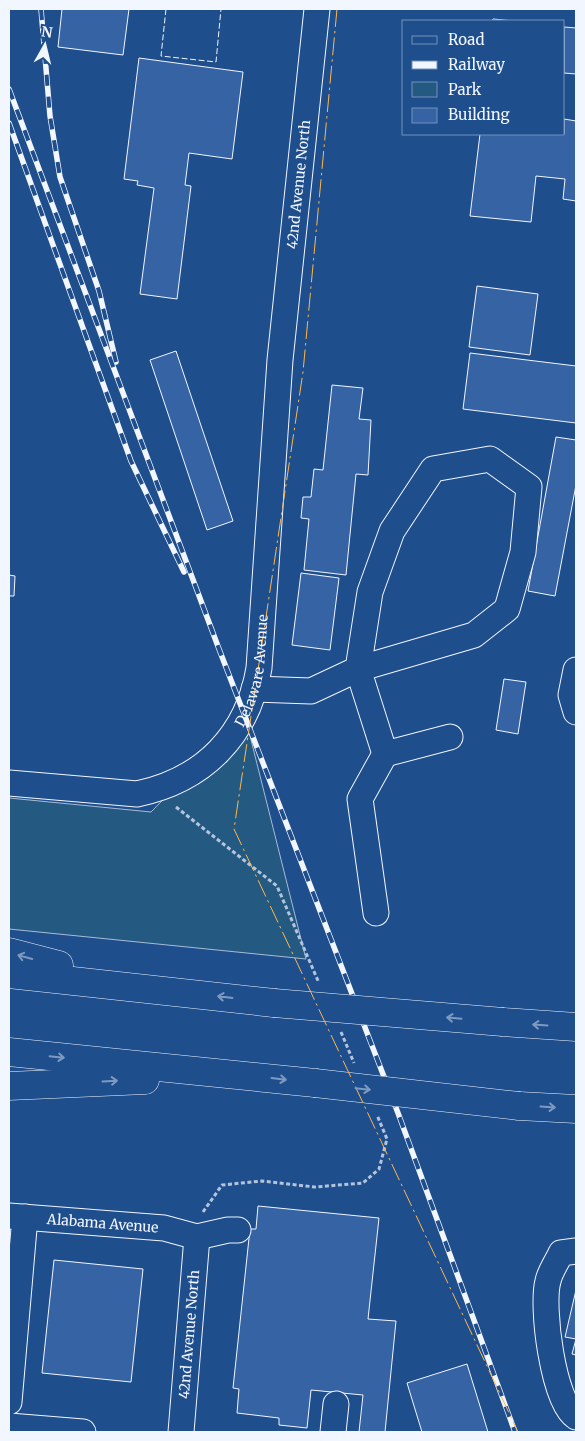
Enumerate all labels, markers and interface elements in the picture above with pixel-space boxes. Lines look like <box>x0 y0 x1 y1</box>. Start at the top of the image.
north arrow <box>20 20 70 70</box>
legend <box>402 20 565 135</box>
text: N <box>40 22 54 42</box>
text: Road <box>448 30 484 49</box>
text: Railway <box>448 55 505 74</box>
text: Park <box>448 80 482 99</box>
text: Building <box>448 105 510 124</box>
street label: 42nd Avenue North <box>283 119 314 250</box>
street label: Delaware Avenue <box>231 614 272 730</box>
one-way arrow <box>18 951 34 961</box>
one-way arrow <box>217 992 233 1002</box>
one-way arrow <box>447 1013 463 1023</box>
one-way arrow <box>532 1020 548 1029</box>
one-way arrow <box>49 1052 65 1062</box>
one-way arrow <box>271 1074 287 1084</box>
one-way arrow <box>102 1076 118 1086</box>
one-way arrow <box>355 1084 371 1094</box>
one-way arrow <box>539 1103 555 1112</box>
street label: Alabama Avenue <box>45 1210 159 1237</box>
street label: 42nd Avenue North <box>175 1269 203 1400</box>

